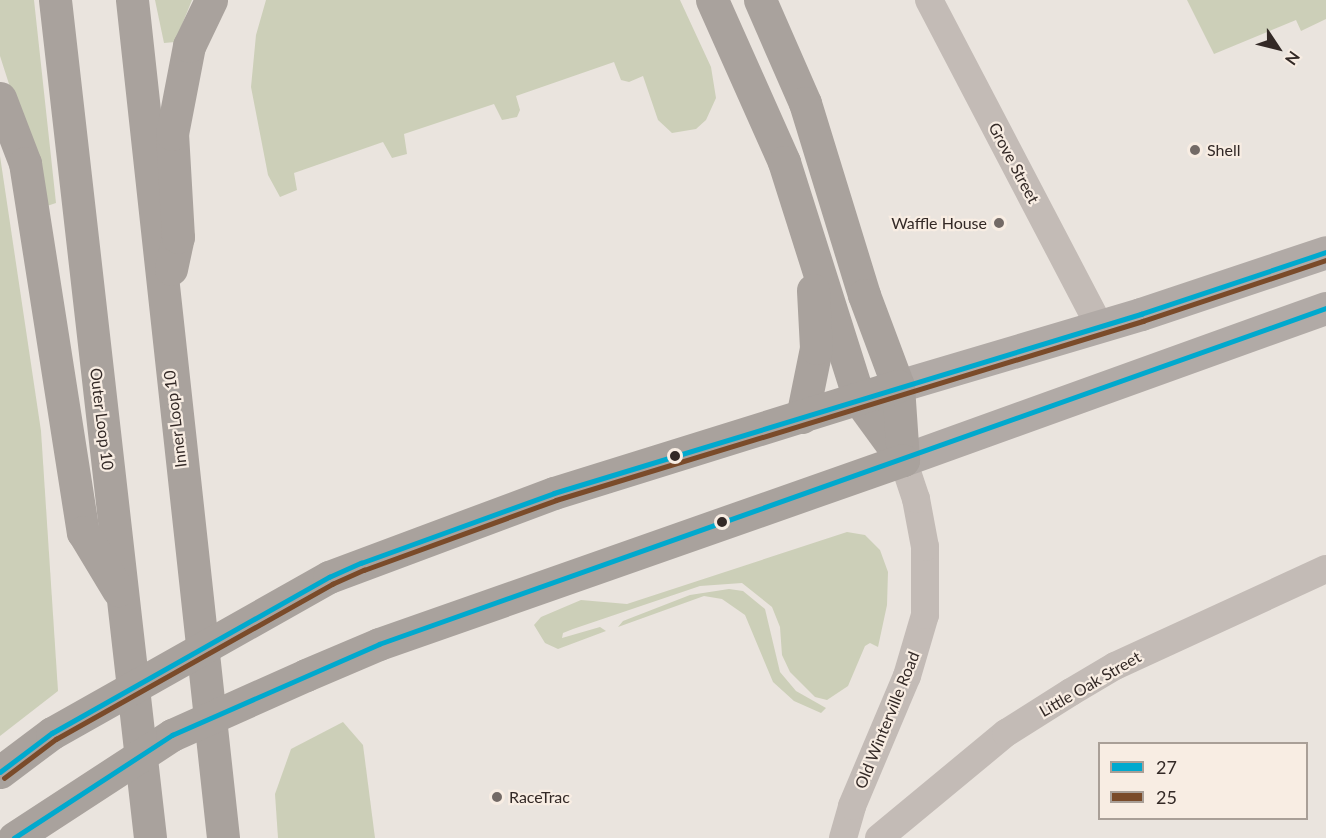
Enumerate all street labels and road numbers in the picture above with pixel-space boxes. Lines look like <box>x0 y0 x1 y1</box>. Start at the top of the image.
street label: Grove Street <box>985 119 1043 207</box>
street label: Outer Loop 10 <box>86 367 118 471</box>
street label: Inner Loop 10 <box>160 369 190 469</box>
street label: Little Oak Street <box>1036 647 1144 721</box>
street label: Old Winterville Road <box>851 649 923 791</box>

